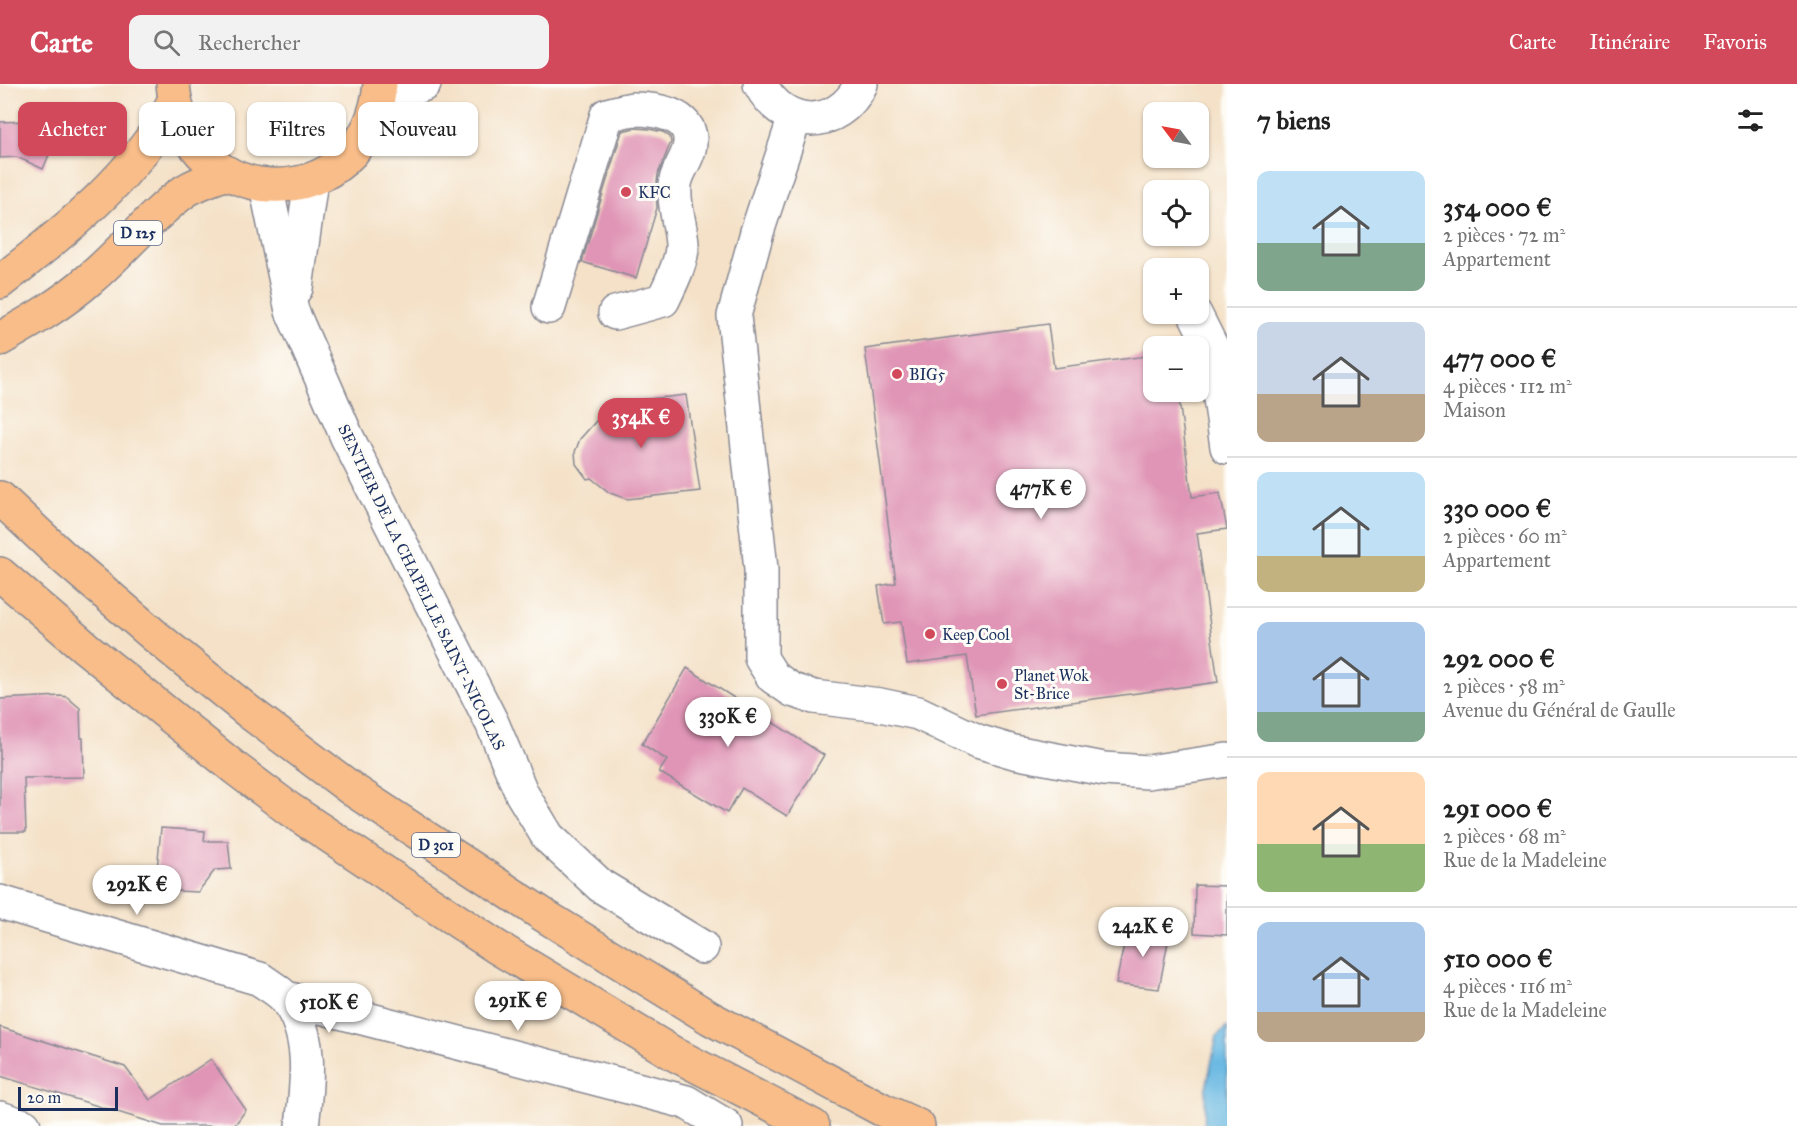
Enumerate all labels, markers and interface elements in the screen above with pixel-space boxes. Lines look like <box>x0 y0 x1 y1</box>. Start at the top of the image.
search box <box>129 15 549 69</box>
text: Carte <box>30 25 93 60</box>
icon: search <box>150 26 183 59</box>
text: Rechercher <box>198 29 300 56</box>
text: Carte <box>1509 29 1556 55</box>
text: Itinéraire <box>1589 29 1670 55</box>
text: Favoris <box>1703 29 1767 55</box>
chip: Acheter <box>18 102 127 156</box>
chip: Louer <box>139 102 235 156</box>
chip: Filtres <box>247 102 346 156</box>
chip: Nouveau <box>358 102 478 156</box>
north arrow <box>1143 102 1209 168</box>
map controls <box>1143 102 1209 402</box>
text: 7 biens <box>1257 104 1330 136</box>
icon: filters <box>1734 104 1767 137</box>
button: locate <box>1143 180 1209 246</box>
place label: KFC <box>638 183 671 202</box>
marker: KFC <box>619 185 633 199</box>
text: 354 000 € <box>1443 191 1552 223</box>
icon: home <box>1305 195 1377 267</box>
road number: D 125 <box>114 221 162 245</box>
text: 2 pièces · 72 m² <box>1443 223 1565 247</box>
text: Appartement <box>1443 247 1551 271</box>
button: + <box>1143 258 1209 324</box>
button: − <box>1143 336 1209 402</box>
text: 477 000 € <box>1443 342 1556 374</box>
icon: home <box>1305 346 1377 418</box>
place label: BIG5 <box>909 365 946 384</box>
marker: BIG5 <box>890 367 904 381</box>
text: 4 pièces · 112 m² <box>1443 374 1572 398</box>
pin: 354K € <box>592 398 690 449</box>
text: Maison <box>1443 398 1506 422</box>
text: 354K € <box>612 405 670 429</box>
street label: SENTIER DE LA CHAPELLE SAINT-NICOLAS <box>334 421 509 753</box>
pin: 477K € <box>992 469 1090 520</box>
text: 477K € <box>1010 476 1072 500</box>
text: 330 000 € <box>1443 492 1551 524</box>
icon: home <box>1305 496 1377 568</box>
text: 2 pièces · 60 m² <box>1443 524 1567 548</box>
text: Appartement <box>1443 548 1551 572</box>
place label: Keep Cool <box>942 625 1010 644</box>
marker: Keep Cool <box>923 627 937 641</box>
text: 292 000 € <box>1443 642 1555 674</box>
icon: home <box>1305 646 1377 718</box>
place label: Planet Wok St-Brice <box>1014 666 1089 703</box>
text: 2 pièces · 58 m² <box>1443 674 1565 698</box>
marker: Planet Wok St-Brice <box>995 677 1009 691</box>
pin: 330K € <box>679 697 777 748</box>
text: Avenue du Général de Gaulle <box>1443 698 1676 722</box>
text: 330K € <box>699 704 757 728</box>
text: 291 000 € <box>1443 792 1552 824</box>
icon: home <box>1305 796 1377 868</box>
text: 2 pièces · 68 m² <box>1443 824 1566 848</box>
road number: D 301 <box>412 833 460 857</box>
text: Rue de la Madeleine <box>1443 848 1607 872</box>
pin: 292K € <box>88 865 186 916</box>
text: 292K € <box>106 872 168 896</box>
pin: 242K € <box>1094 907 1192 958</box>
text: 242K € <box>1112 914 1174 938</box>
text: 510 000 € <box>1443 942 1553 974</box>
icon: home <box>1305 946 1377 1018</box>
text: 4 pièces · 116 m² <box>1443 974 1572 998</box>
pin: 291K € <box>469 981 567 1032</box>
pin: 510K € <box>280 983 378 1034</box>
text: 291K € <box>489 988 547 1012</box>
text: 510K € <box>299 990 359 1014</box>
text: Rue de la Madeleine <box>1443 998 1607 1022</box>
scale bar <box>18 1084 118 1112</box>
text: 20 m <box>27 1088 61 1107</box>

